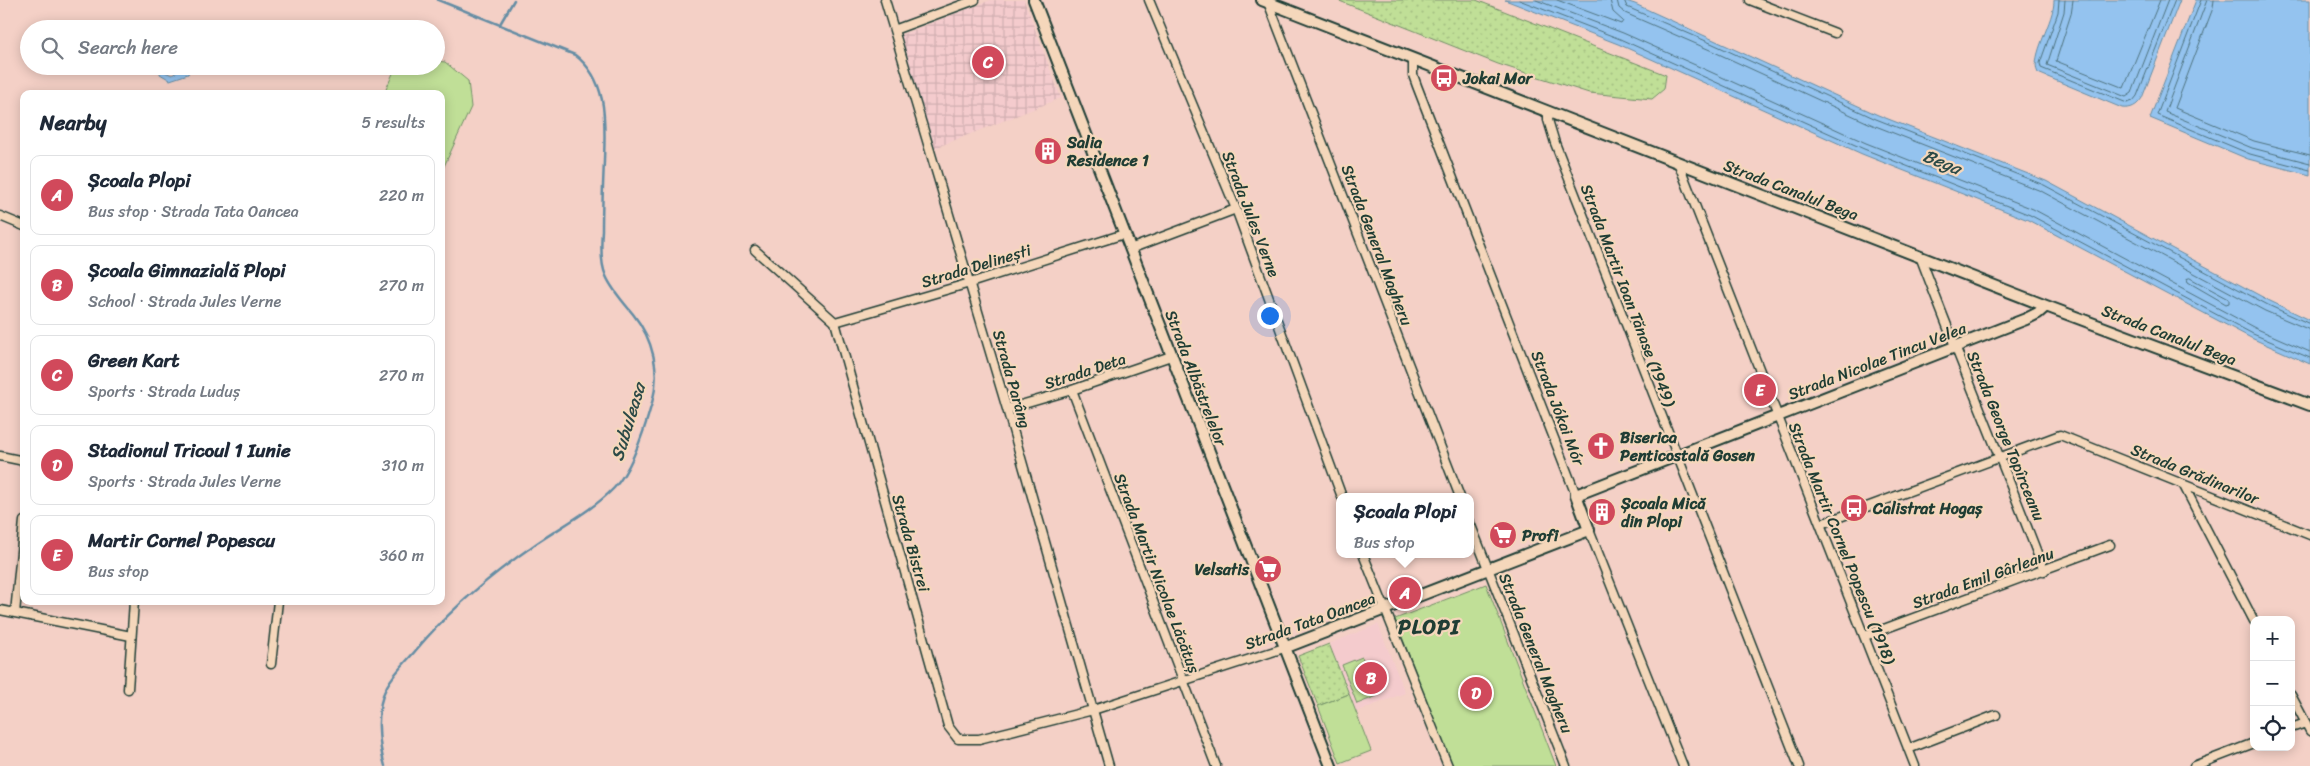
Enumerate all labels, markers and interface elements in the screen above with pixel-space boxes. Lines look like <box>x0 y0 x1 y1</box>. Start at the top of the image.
search box <box>20 20 445 75</box>
text: Search here <box>78 31 178 64</box>
icon: search <box>38 34 66 62</box>
pin: C <box>972 43 1004 81</box>
bus stop icon: Jokai Mor <box>1429 63 1459 93</box>
place label: Jokai Mor <box>1462 64 1534 93</box>
text: Nearby <box>40 104 106 142</box>
text: 5 results <box>361 108 425 137</box>
place label: Salia Residence 1 <box>1066 128 1149 175</box>
building icon: Salia Residence 1 <box>1033 136 1063 166</box>
water label: Bega <box>1918 140 1968 185</box>
street label: Strada Jules Verne <box>1214 147 1289 282</box>
street label: Strada Canalul Bega <box>1719 151 1863 229</box>
street label: Strada General Magheru <box>1333 160 1421 330</box>
text: Școala Plopi <box>88 164 190 197</box>
street label: Strada Martir Ioan Tănase (1949) <box>1572 180 1684 412</box>
text: A <box>52 181 62 210</box>
text: 220 m <box>379 181 424 210</box>
text: Bus stop · Strada Tata Oancea <box>88 197 299 226</box>
street label: Strada Delinești <box>917 235 1035 296</box>
text: Școala Gimnazială Plopi <box>88 254 286 287</box>
text: B <box>52 271 62 300</box>
text: 270 m <box>379 271 424 300</box>
text: School · Strada Jules Verne <box>88 287 281 316</box>
street label: Strada Canalul Bega <box>2097 296 2241 374</box>
your location <box>1257 303 1283 329</box>
street label: Strada Albăstrelelor <box>1157 306 1236 452</box>
street label: Strada Nicolae Tincu Velea <box>1784 313 1971 408</box>
street label: Strada Parâng <box>984 326 1040 432</box>
text: Green Kart <box>88 344 180 377</box>
street label: Strada Deta <box>1040 344 1130 398</box>
street label: Strada Jókai Mór <box>1523 346 1594 471</box>
street label: Strada George Topîrceanu <box>1959 346 2054 526</box>
text: C <box>52 361 62 390</box>
text: 270 m <box>379 361 424 390</box>
pin: E <box>1744 371 1776 409</box>
text: Sports · Strada Luduș <box>88 377 240 406</box>
water label: Subuleasa <box>601 377 656 465</box>
street label: Strada Martir Cornel Popescu (1918) <box>1780 418 1904 670</box>
place label: Biserica Penticostală Gosen <box>1620 423 1755 470</box>
church icon: Biserica Penticostală Gosen <box>1586 431 1616 461</box>
text: Stadionul Tricoul 1 Iunie <box>88 434 291 467</box>
street label: Strada Grădinarilor <box>2126 435 2265 514</box>
text: D <box>52 451 62 480</box>
text: 310 m <box>382 451 424 480</box>
text: Sports · Strada Jules Verne <box>88 467 281 496</box>
street label: Strada Martir Nicolae Lăcătuș <box>1105 468 1209 678</box>
place label: Școala Mică din Plopi <box>1620 489 1706 536</box>
street label: Strada Bistrei <box>883 491 939 596</box>
popup <box>1336 493 1474 558</box>
bus stop icon: Calistrat Hogaș <box>1839 493 1869 523</box>
place label: Calistrat Hogaș <box>1872 494 1983 523</box>
text: Școala Plopi <box>1354 495 1456 528</box>
building icon: Școala Mică din Plopi <box>1587 497 1617 527</box>
supermarket icon: Profi <box>1488 520 1518 550</box>
place label: Profi <box>1522 521 1559 550</box>
text: Martir Cornel Popescu <box>88 524 275 557</box>
text: Bus stop <box>1354 528 1414 557</box>
street label: Strada Emil Gârleanu <box>1908 539 2058 617</box>
text: E <box>53 541 61 570</box>
text: 360 m <box>380 541 424 570</box>
supermarket icon: Velsatis <box>1253 554 1283 584</box>
place label: Velsatis <box>1194 555 1250 584</box>
text: Bus stop <box>88 557 149 586</box>
street label: Strada General Magheru <box>1491 568 1582 738</box>
pin: A <box>1389 574 1421 612</box>
street label: Strada Tata Oancea <box>1240 584 1380 658</box>
district label: PLOPI <box>1398 608 1461 646</box>
map controls <box>2250 616 2295 751</box>
button: + <box>2250 616 2295 661</box>
pin: B <box>1355 659 1387 697</box>
button: − <box>2250 661 2295 706</box>
pin: D <box>1460 674 1492 712</box>
button: locate <box>2250 706 2295 751</box>

